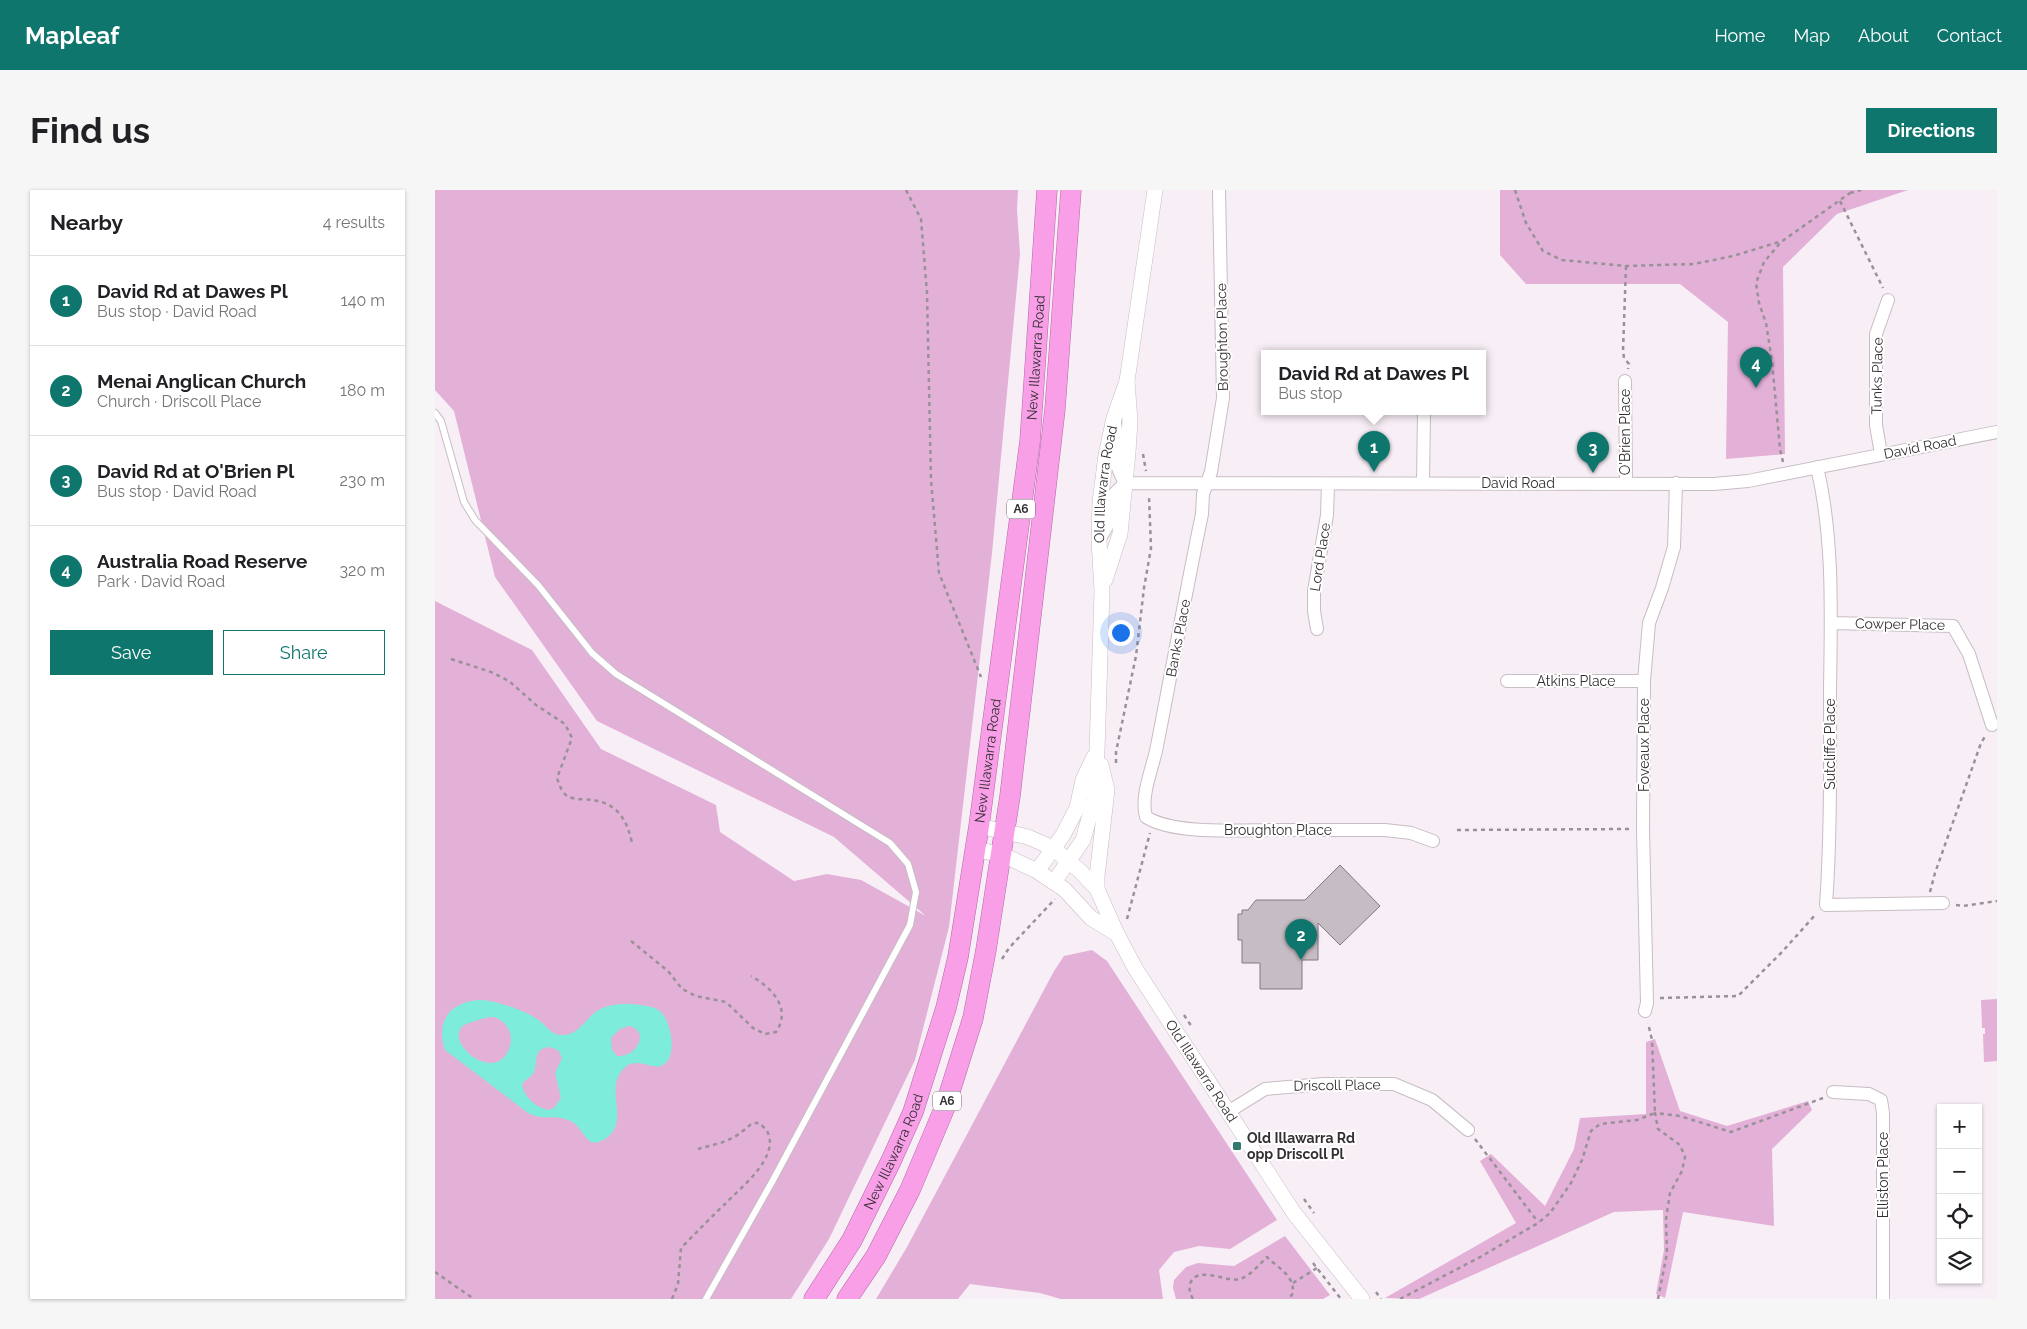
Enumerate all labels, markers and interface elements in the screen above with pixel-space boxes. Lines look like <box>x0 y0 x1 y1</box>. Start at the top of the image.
text: Mapleaf <box>25 21 119 50</box>
text: Home <box>1714 25 1765 46</box>
text: Map <box>1793 25 1830 46</box>
text: About <box>1858 25 1909 46</box>
text: Contact <box>1937 25 2002 46</box>
button: Directions <box>1866 108 1997 153</box>
text: Find us <box>30 110 150 151</box>
text: Nearby <box>50 210 123 235</box>
text: 4 results <box>323 213 385 232</box>
text: David Rd at Dawes Pl <box>97 280 288 302</box>
street label: Broughton Place <box>1213 283 1231 391</box>
text: 1 <box>62 291 70 310</box>
text: 140 m <box>341 291 385 310</box>
street label: New Illawarra Road <box>1023 295 1048 421</box>
text: Bus stop · David Road <box>97 302 257 321</box>
street label: Tunks Place <box>1868 337 1886 415</box>
pin: 4 <box>1740 347 1772 388</box>
popup <box>1261 350 1486 415</box>
text: David Rd at Dawes Pl <box>1278 362 1469 384</box>
text: Menai Anglican Church <box>97 370 306 392</box>
text: 2 <box>61 381 71 400</box>
text: 180 m <box>340 381 385 400</box>
text: Bus stop <box>1278 384 1342 403</box>
street label: O'Brien Place <box>1617 389 1633 475</box>
text: Church · Driscoll Place <box>97 392 261 411</box>
street label: Old Illawarra Road <box>1091 424 1120 543</box>
pin: 1 <box>1358 431 1390 472</box>
pin: 3 <box>1577 432 1609 473</box>
street label: David Road <box>1882 432 1958 462</box>
text: David Rd at O'Brien Pl <box>97 460 294 482</box>
text: 3 <box>62 471 70 490</box>
text: 230 m <box>340 471 385 490</box>
street label: David Road <box>1481 475 1555 491</box>
text: Bus stop · David Road <box>97 482 257 501</box>
road number: A6 <box>1007 500 1035 518</box>
street label: Lord Place <box>1307 522 1333 592</box>
text: Australia Road Reserve <box>97 550 307 572</box>
text: 4 <box>61 561 71 580</box>
text: 320 m <box>340 561 385 580</box>
text: Park · David Road <box>97 572 225 591</box>
street label: Banks Place <box>1163 598 1193 678</box>
street label: Cowper Place <box>1855 615 1945 633</box>
your location <box>1108 620 1134 646</box>
button: Save <box>50 630 213 675</box>
button: Share <box>223 630 385 675</box>
street label: Atkins Place <box>1537 673 1615 689</box>
street label: New Illawarra Road <box>971 698 1004 824</box>
street label: Foveaux Place <box>1636 698 1652 792</box>
street label: Sutcliffe Place <box>1822 698 1838 790</box>
street label: Broughton Place <box>1224 822 1332 838</box>
pin: 2 <box>1285 919 1317 960</box>
street label: Old Illawarra Road <box>1163 1017 1241 1125</box>
street label: Driscoll Place <box>1293 1076 1381 1094</box>
road number: A6 <box>933 1091 961 1110</box>
street label: New Illawarra Road <box>860 1092 926 1212</box>
map controls <box>1937 1104 1982 1284</box>
button: + <box>1937 1104 1982 1149</box>
place label: Old Illawarra Rd opp Driscoll Pl <box>1247 1130 1355 1162</box>
street label: Elliston Place <box>1875 1132 1891 1218</box>
marker: Old Illawarra Rd opp Driscoll Pl <box>1231 1140 1243 1152</box>
button: − <box>1937 1149 1982 1194</box>
button: locate <box>1937 1194 1982 1239</box>
button: layers <box>1937 1239 1982 1284</box>

